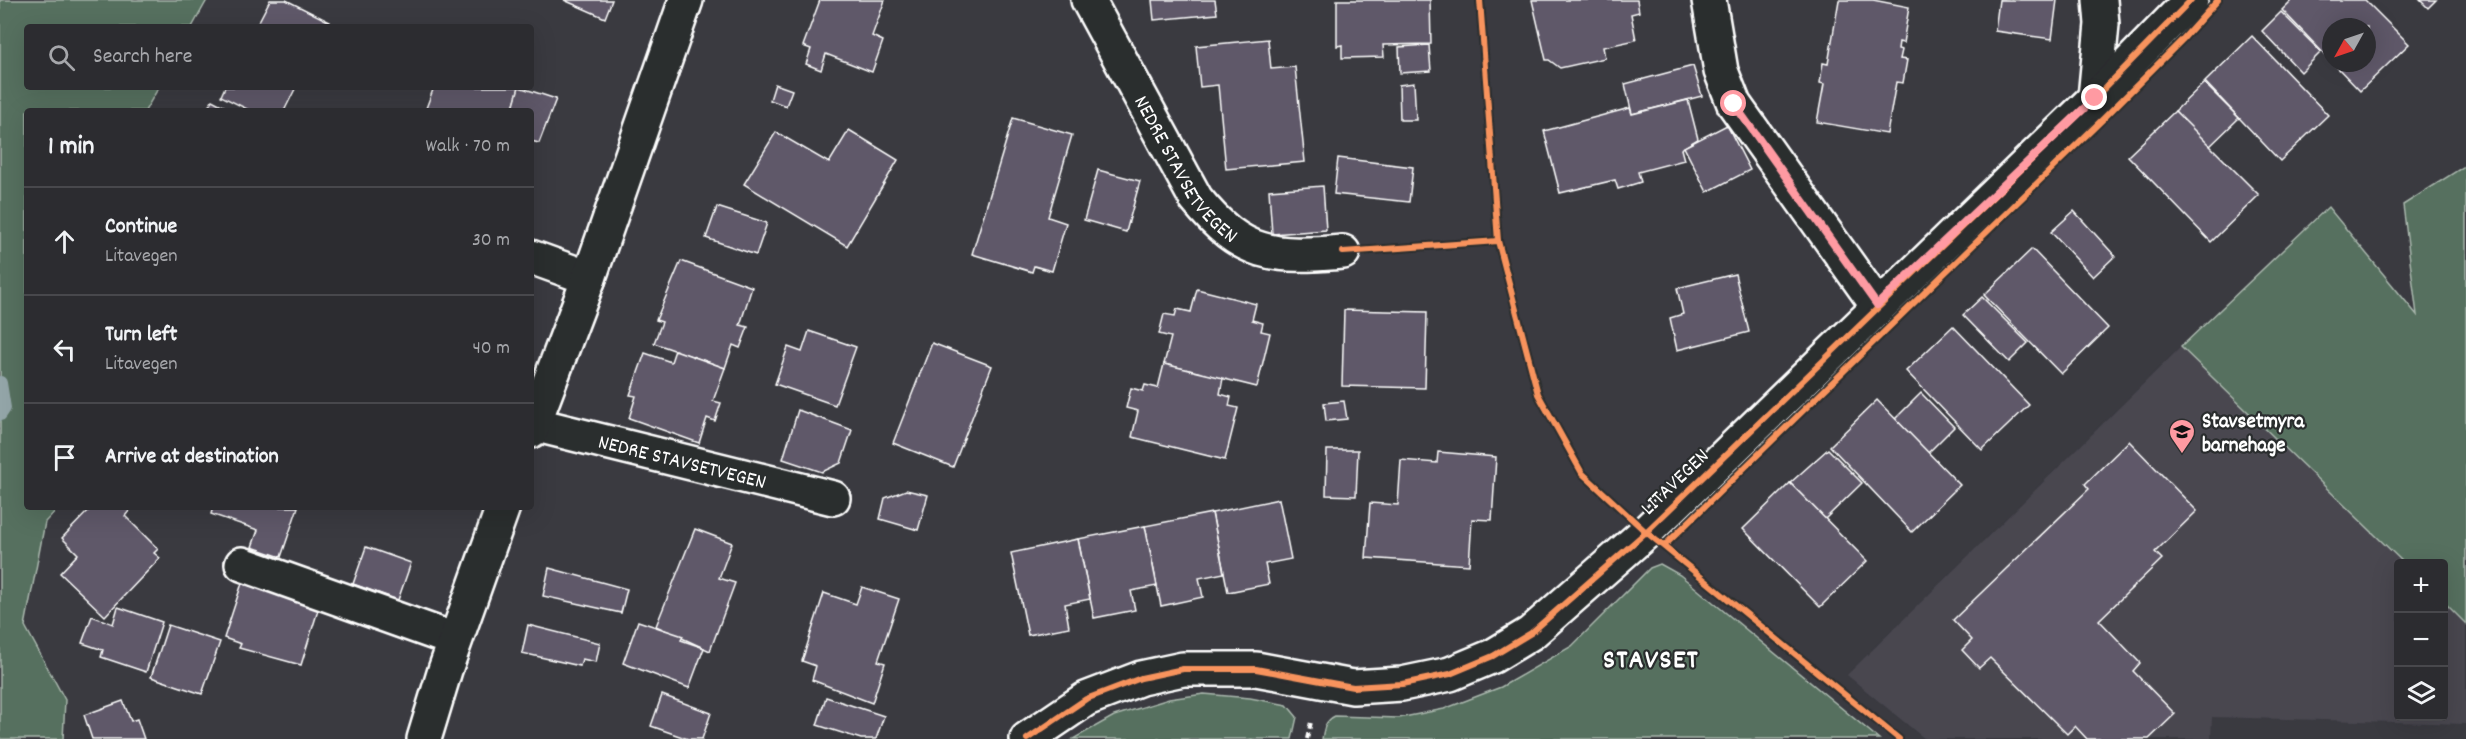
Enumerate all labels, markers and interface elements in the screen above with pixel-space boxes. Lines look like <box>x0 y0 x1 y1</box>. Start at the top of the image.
north arrow <box>2322 18 2376 72</box>
search box <box>24 24 534 90</box>
icon: search <box>45 41 78 74</box>
text: Search here <box>93 42 192 73</box>
route end <box>2081 84 2107 110</box>
route start <box>1720 90 1746 116</box>
street label: NEDRE STAVSETVEGEN <box>1125 91 1243 252</box>
text: 1 min <box>48 129 94 166</box>
text: Walk · 70 m <box>426 133 510 161</box>
text: Continue <box>105 212 177 243</box>
icon: ahead <box>48 225 81 258</box>
text: 30 m <box>472 227 510 255</box>
text: Litavegen <box>105 243 178 271</box>
text: Turn left <box>105 320 177 351</box>
icon: left <box>48 333 81 366</box>
text: 40 m <box>472 335 510 363</box>
text: Litavegen <box>105 351 178 379</box>
place label: Stavsetmyra barnehage <box>2202 408 2305 462</box>
school or university icon: Stavsetmyra barnehage <box>2167 417 2197 455</box>
street label: NEDRE STAVSETVEGEN <box>595 429 769 499</box>
icon: arrive <box>48 441 81 474</box>
text: Arrive at destination <box>105 442 279 473</box>
street label: LITAVEGEN <box>1635 443 1717 524</box>
map controls <box>2394 559 2448 721</box>
button: + <box>2394 559 2448 613</box>
button: − <box>2394 613 2448 667</box>
district label: STAVSET <box>1603 642 1699 681</box>
button: layers <box>2394 667 2448 721</box>

